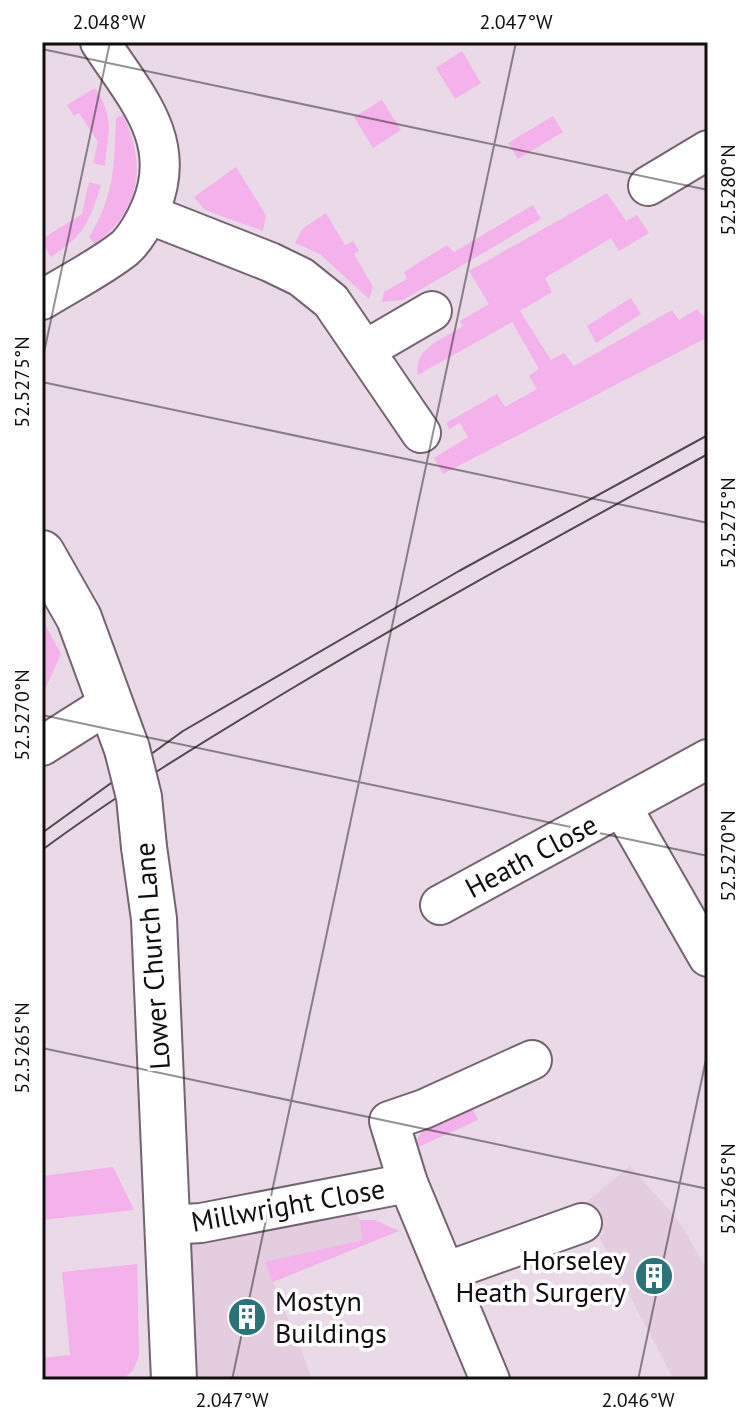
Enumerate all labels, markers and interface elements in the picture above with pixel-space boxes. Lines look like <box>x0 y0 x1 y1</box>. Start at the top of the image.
text: 2.048°W <box>73 9 146 35</box>
text: 2.047°W <box>480 9 553 35</box>
text: 52.5280°N <box>715 144 741 236</box>
text: 52.5275°N <box>9 336 35 428</box>
text: 52.5275°N <box>715 477 741 569</box>
text: 52.5270°N <box>9 669 35 761</box>
street label: Heath Close <box>458 805 603 906</box>
text: 52.5270°N <box>715 810 741 902</box>
street label: Lower Church Lane <box>125 841 178 1071</box>
text: 52.5265°N <box>9 1002 35 1094</box>
text: 52.5265°N <box>715 1143 741 1235</box>
street label: Millwright Close <box>188 1169 388 1240</box>
place label: Horseley Heath Surgery <box>455 1241 626 1310</box>
building icon: Horseley Heath Surgery <box>633 1255 675 1297</box>
place label: Mostyn Buildings <box>275 1282 387 1351</box>
building icon: Mostyn Buildings <box>226 1296 268 1338</box>
text: 2.047°W <box>196 1387 269 1413</box>
text: 2.046°W <box>602 1387 675 1413</box>

